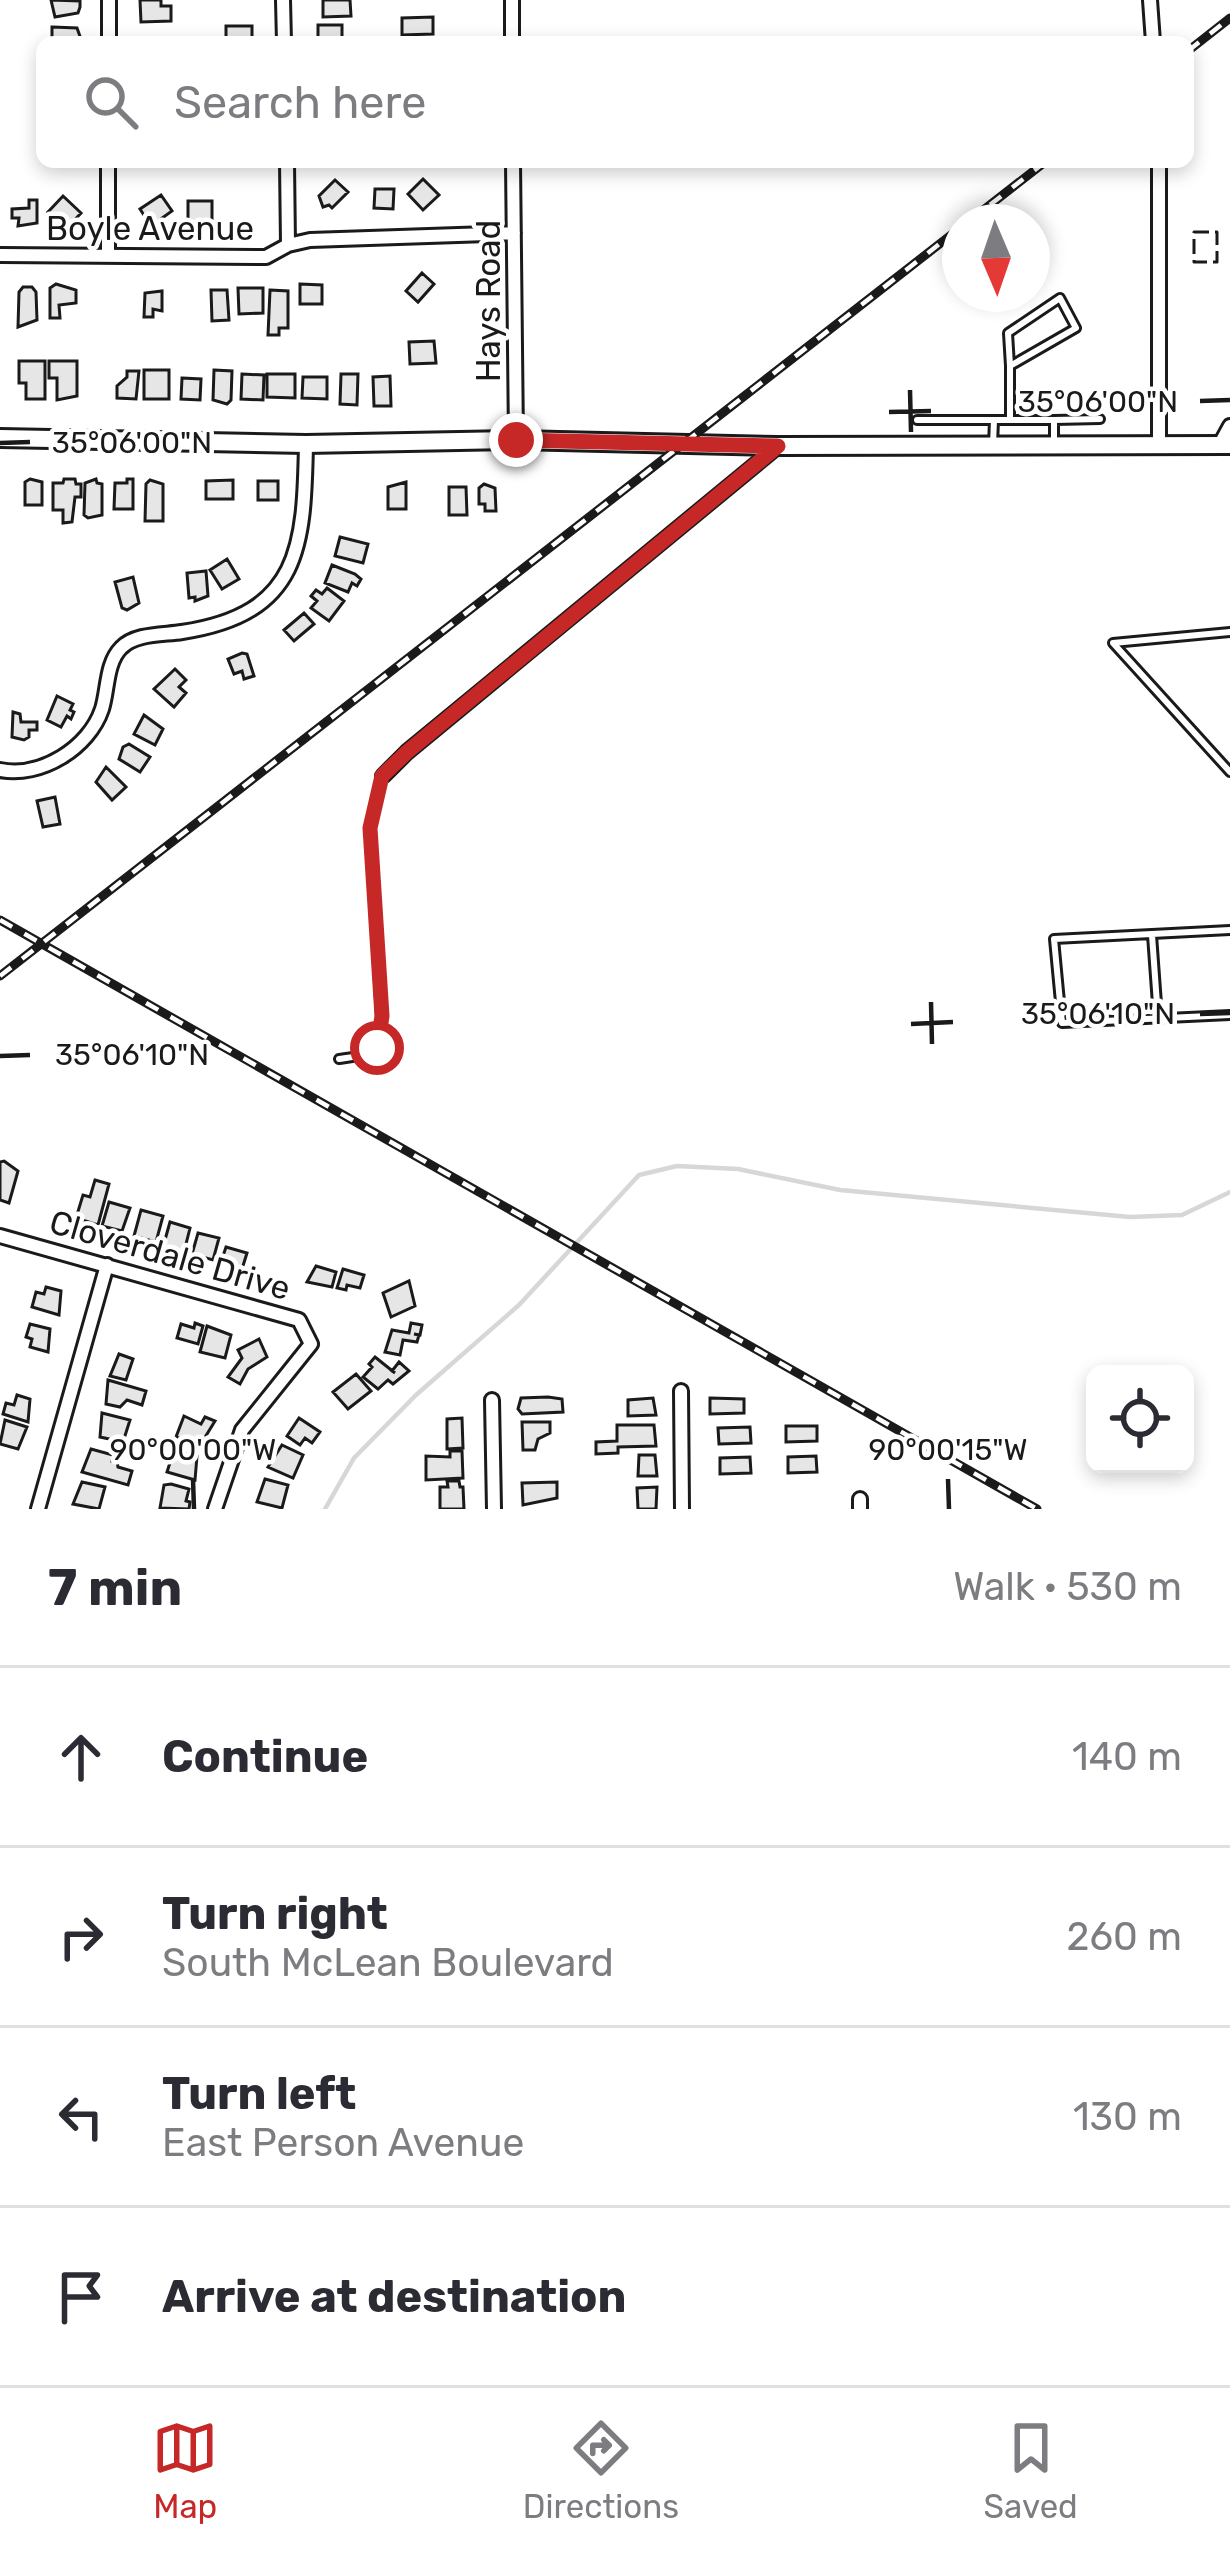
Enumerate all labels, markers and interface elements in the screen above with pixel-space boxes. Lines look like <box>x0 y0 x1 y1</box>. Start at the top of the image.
search box <box>36 36 1194 168</box>
icon: search <box>78 69 144 135</box>
text: Search here <box>174 76 426 129</box>
north arrow <box>942 204 1050 312</box>
street label: Boyle Avenue <box>46 209 254 248</box>
street label: Hays Road <box>469 220 508 382</box>
text: 35°06'00"N <box>1018 384 1178 420</box>
route end <box>489 413 543 467</box>
text: 35°06'00"N <box>52 425 212 461</box>
text: 35°06'10"N <box>1021 996 1175 1032</box>
route start <box>350 1021 404 1075</box>
text: 35°06'10"N <box>55 1037 209 1073</box>
street label: Cloverdale Drive <box>45 1202 295 1308</box>
map controls <box>1086 1365 1194 1473</box>
button: locate <box>1086 1365 1194 1473</box>
text: 90°00'00"W <box>110 1432 276 1468</box>
text: 90°00'15"W <box>868 1432 1028 1468</box>
text: 7 min <box>48 1557 182 1618</box>
text: Walk · 530 m <box>953 1564 1182 1610</box>
icon: ahead <box>48 1724 114 1790</box>
text: Continue <box>162 1730 368 1783</box>
text: 140 m <box>1072 1734 1182 1780</box>
text: Turn right <box>162 1887 388 1940</box>
icon: right <box>48 1904 114 1970</box>
text: 260 m <box>1067 1914 1182 1960</box>
text: South McLean Boulevard <box>162 1940 614 1986</box>
text: Turn left <box>162 2067 356 2120</box>
icon: left <box>48 2084 114 2150</box>
text: 130 m <box>1073 2094 1182 2140</box>
text: East Person Avenue <box>162 2120 524 2166</box>
icon: arrive <box>48 2264 114 2330</box>
text: Arrive at destination <box>162 2270 627 2323</box>
tab: Map <box>152 2415 218 2526</box>
tab: Directions <box>523 2415 679 2526</box>
tab: Saved <box>984 2415 1078 2526</box>

